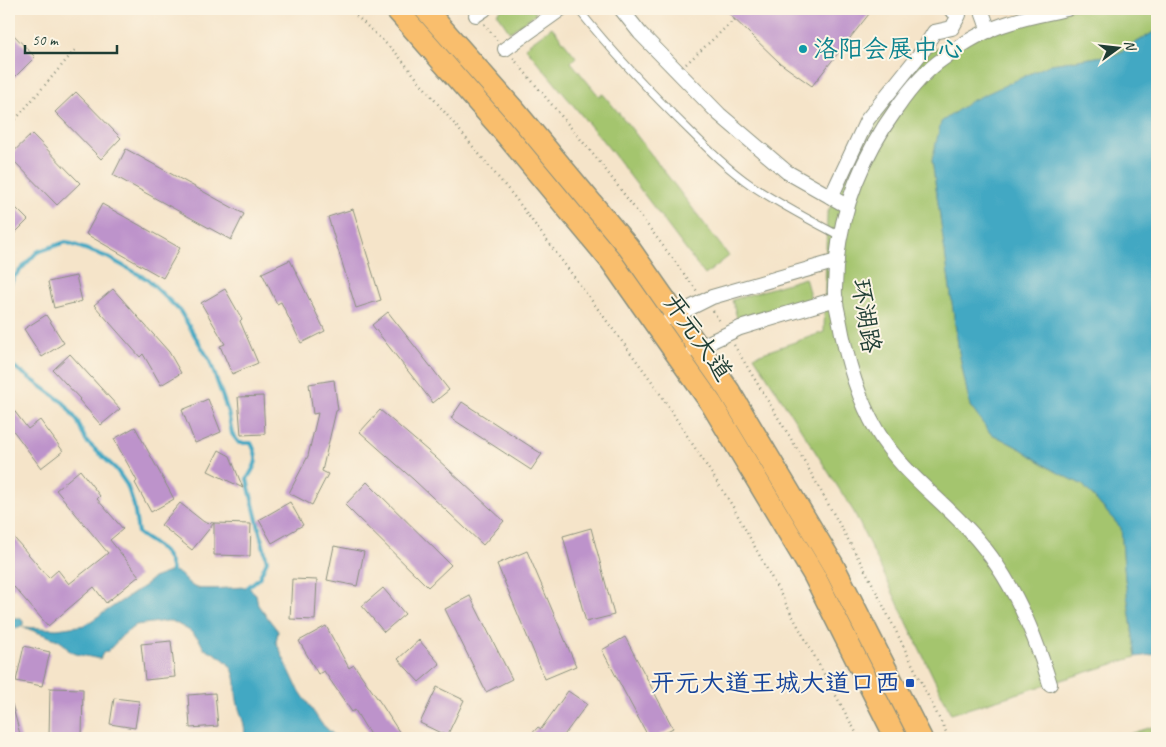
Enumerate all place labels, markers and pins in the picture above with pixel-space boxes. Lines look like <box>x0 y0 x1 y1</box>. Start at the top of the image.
place label: 洛阳会展中心 <box>813 33 963 65</box>
marker: 洛阳会展中心 <box>797 43 809 55</box>
place label: 开元大道王城大道口西 <box>650 667 900 699</box>
marker: 开元大道王城大道口西 <box>904 677 916 689</box>

